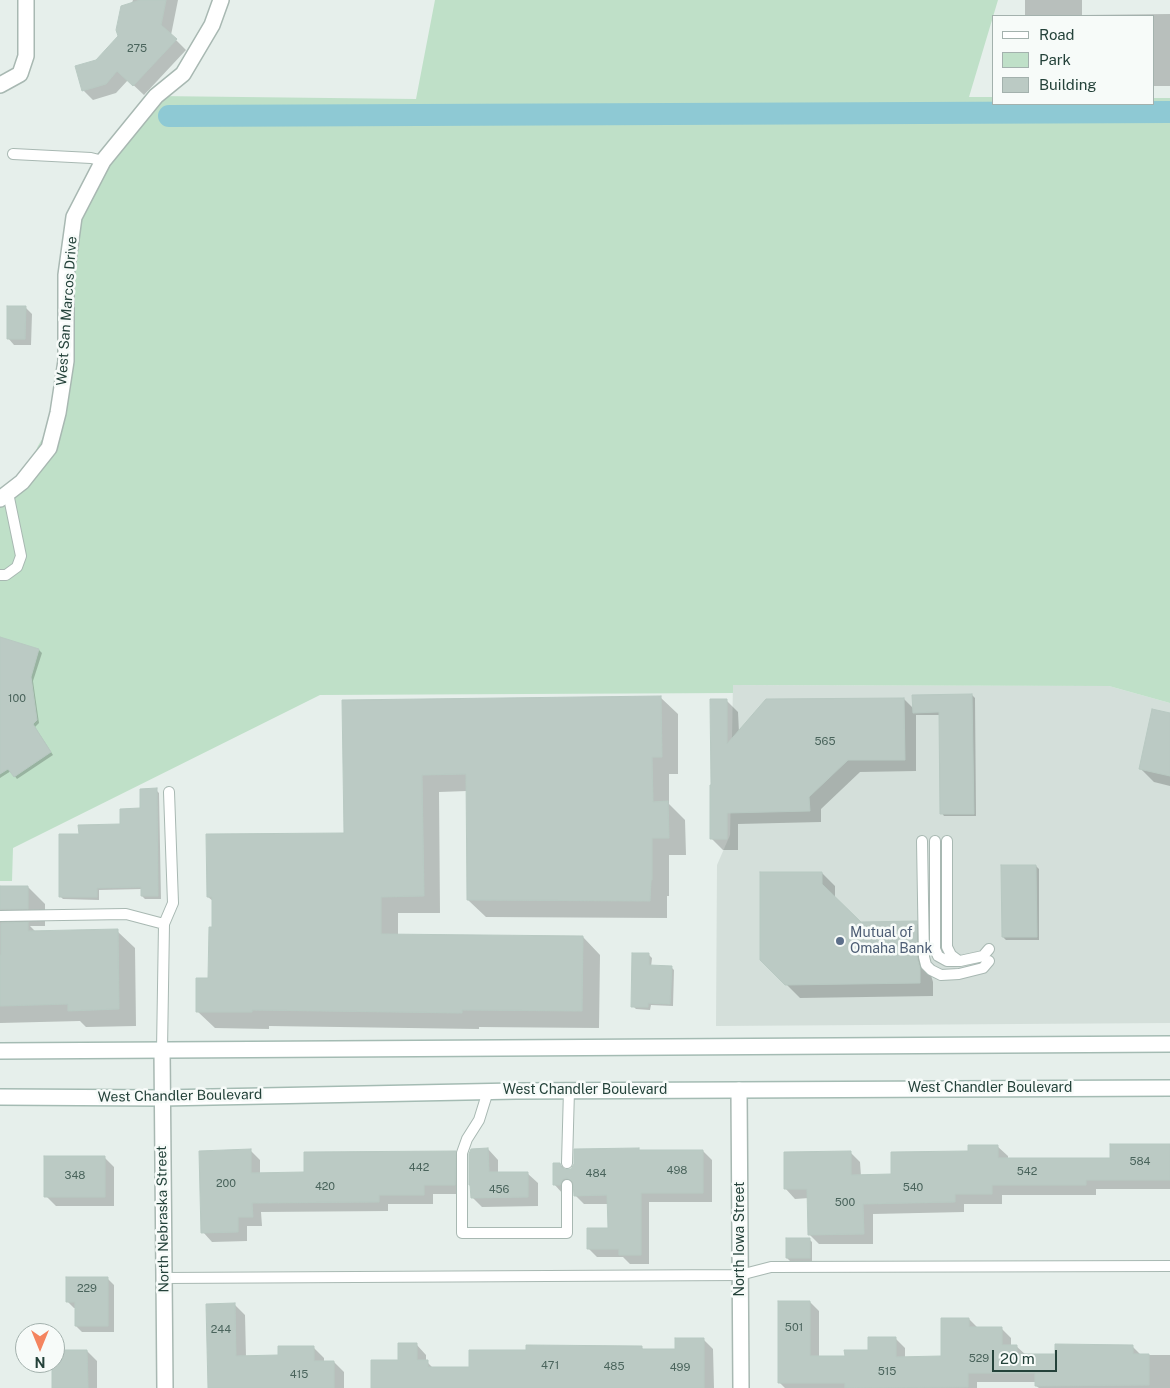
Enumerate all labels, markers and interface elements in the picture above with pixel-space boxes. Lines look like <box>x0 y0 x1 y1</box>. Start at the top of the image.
legend <box>992 15 1155 105</box>
text: Road <box>1039 26 1075 43</box>
house number: 275 <box>127 42 147 56</box>
text: Park <box>1039 51 1071 68</box>
text: Building <box>1039 76 1097 93</box>
street label: West San Marcos Drive <box>53 236 81 386</box>
house number: 100 <box>8 692 26 706</box>
house number: 565 <box>815 735 835 749</box>
place label: Mutual of Omaha Bank <box>850 925 932 958</box>
marker: Mutual of Omaha Bank <box>834 935 846 947</box>
street label: West Chandler Boulevard <box>908 1080 1072 1096</box>
street label: West Chandler Boulevard <box>503 1082 667 1098</box>
street label: West Chandler Boulevard <box>98 1086 262 1106</box>
street label: North Nebraska Street <box>153 1145 173 1293</box>
house number: 584 <box>1129 1155 1151 1169</box>
house number: 442 <box>409 1161 429 1175</box>
house number: 498 <box>667 1164 687 1178</box>
house number: 542 <box>1017 1165 1037 1179</box>
house number: 484 <box>586 1167 606 1181</box>
house number: 348 <box>65 1169 85 1183</box>
house number: 200 <box>216 1177 236 1191</box>
house number: 420 <box>315 1180 335 1194</box>
street label: North Iowa Street <box>732 1181 748 1297</box>
house number: 540 <box>903 1181 923 1195</box>
house number: 456 <box>489 1183 509 1197</box>
house number: 500 <box>835 1196 855 1210</box>
house number: 229 <box>77 1282 97 1296</box>
house number: 501 <box>785 1321 803 1335</box>
north arrow <box>15 1323 65 1373</box>
house number: 244 <box>211 1323 231 1337</box>
scale bar <box>995 1340 1060 1372</box>
text: 20 m <box>1000 1350 1035 1367</box>
house number: 529 <box>969 1352 989 1366</box>
text: N <box>35 1354 45 1370</box>
house number: 471 <box>541 1359 559 1373</box>
house number: 485 <box>603 1360 625 1374</box>
house number: 499 <box>670 1361 690 1375</box>
house number: 515 <box>878 1365 896 1379</box>
house number: 415 <box>290 1368 308 1382</box>

